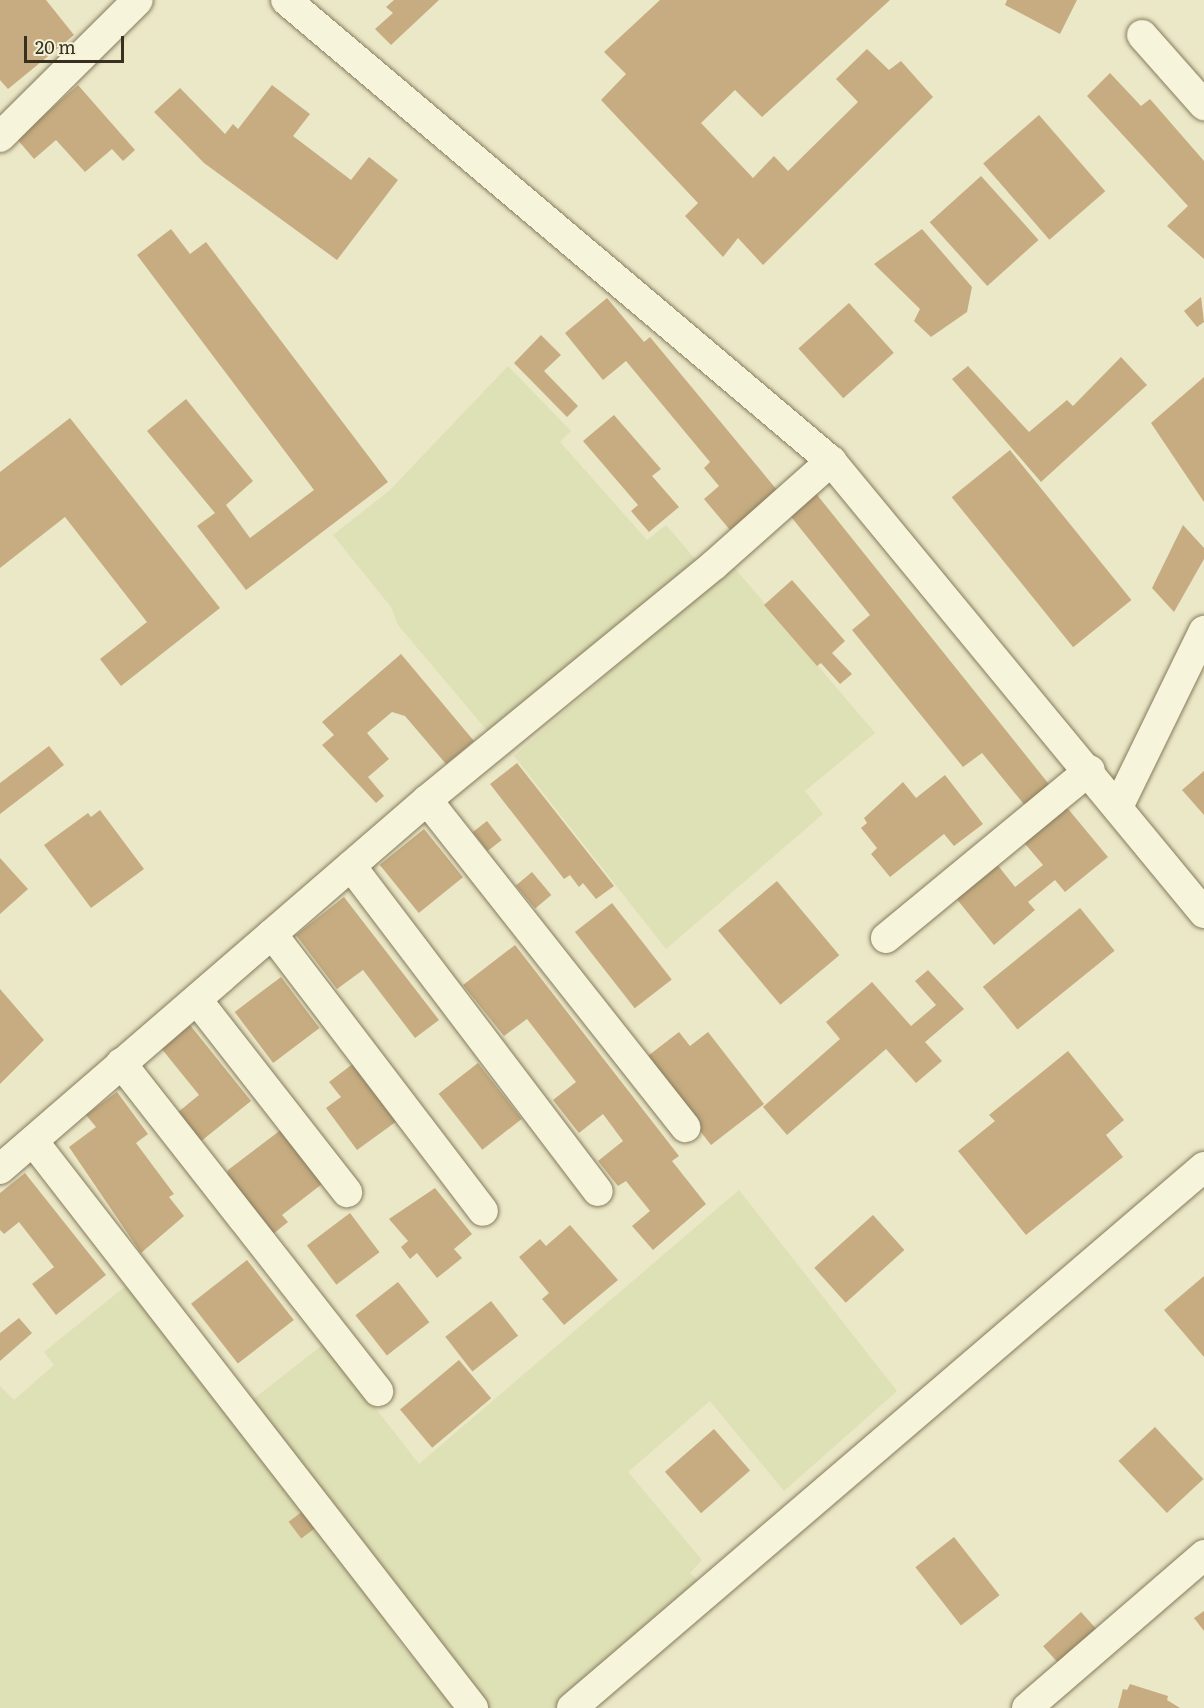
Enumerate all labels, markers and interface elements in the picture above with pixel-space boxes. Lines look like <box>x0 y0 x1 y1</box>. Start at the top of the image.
scale bar <box>27 24 128 62</box>
text: 20 m <box>35 33 76 60</box>

